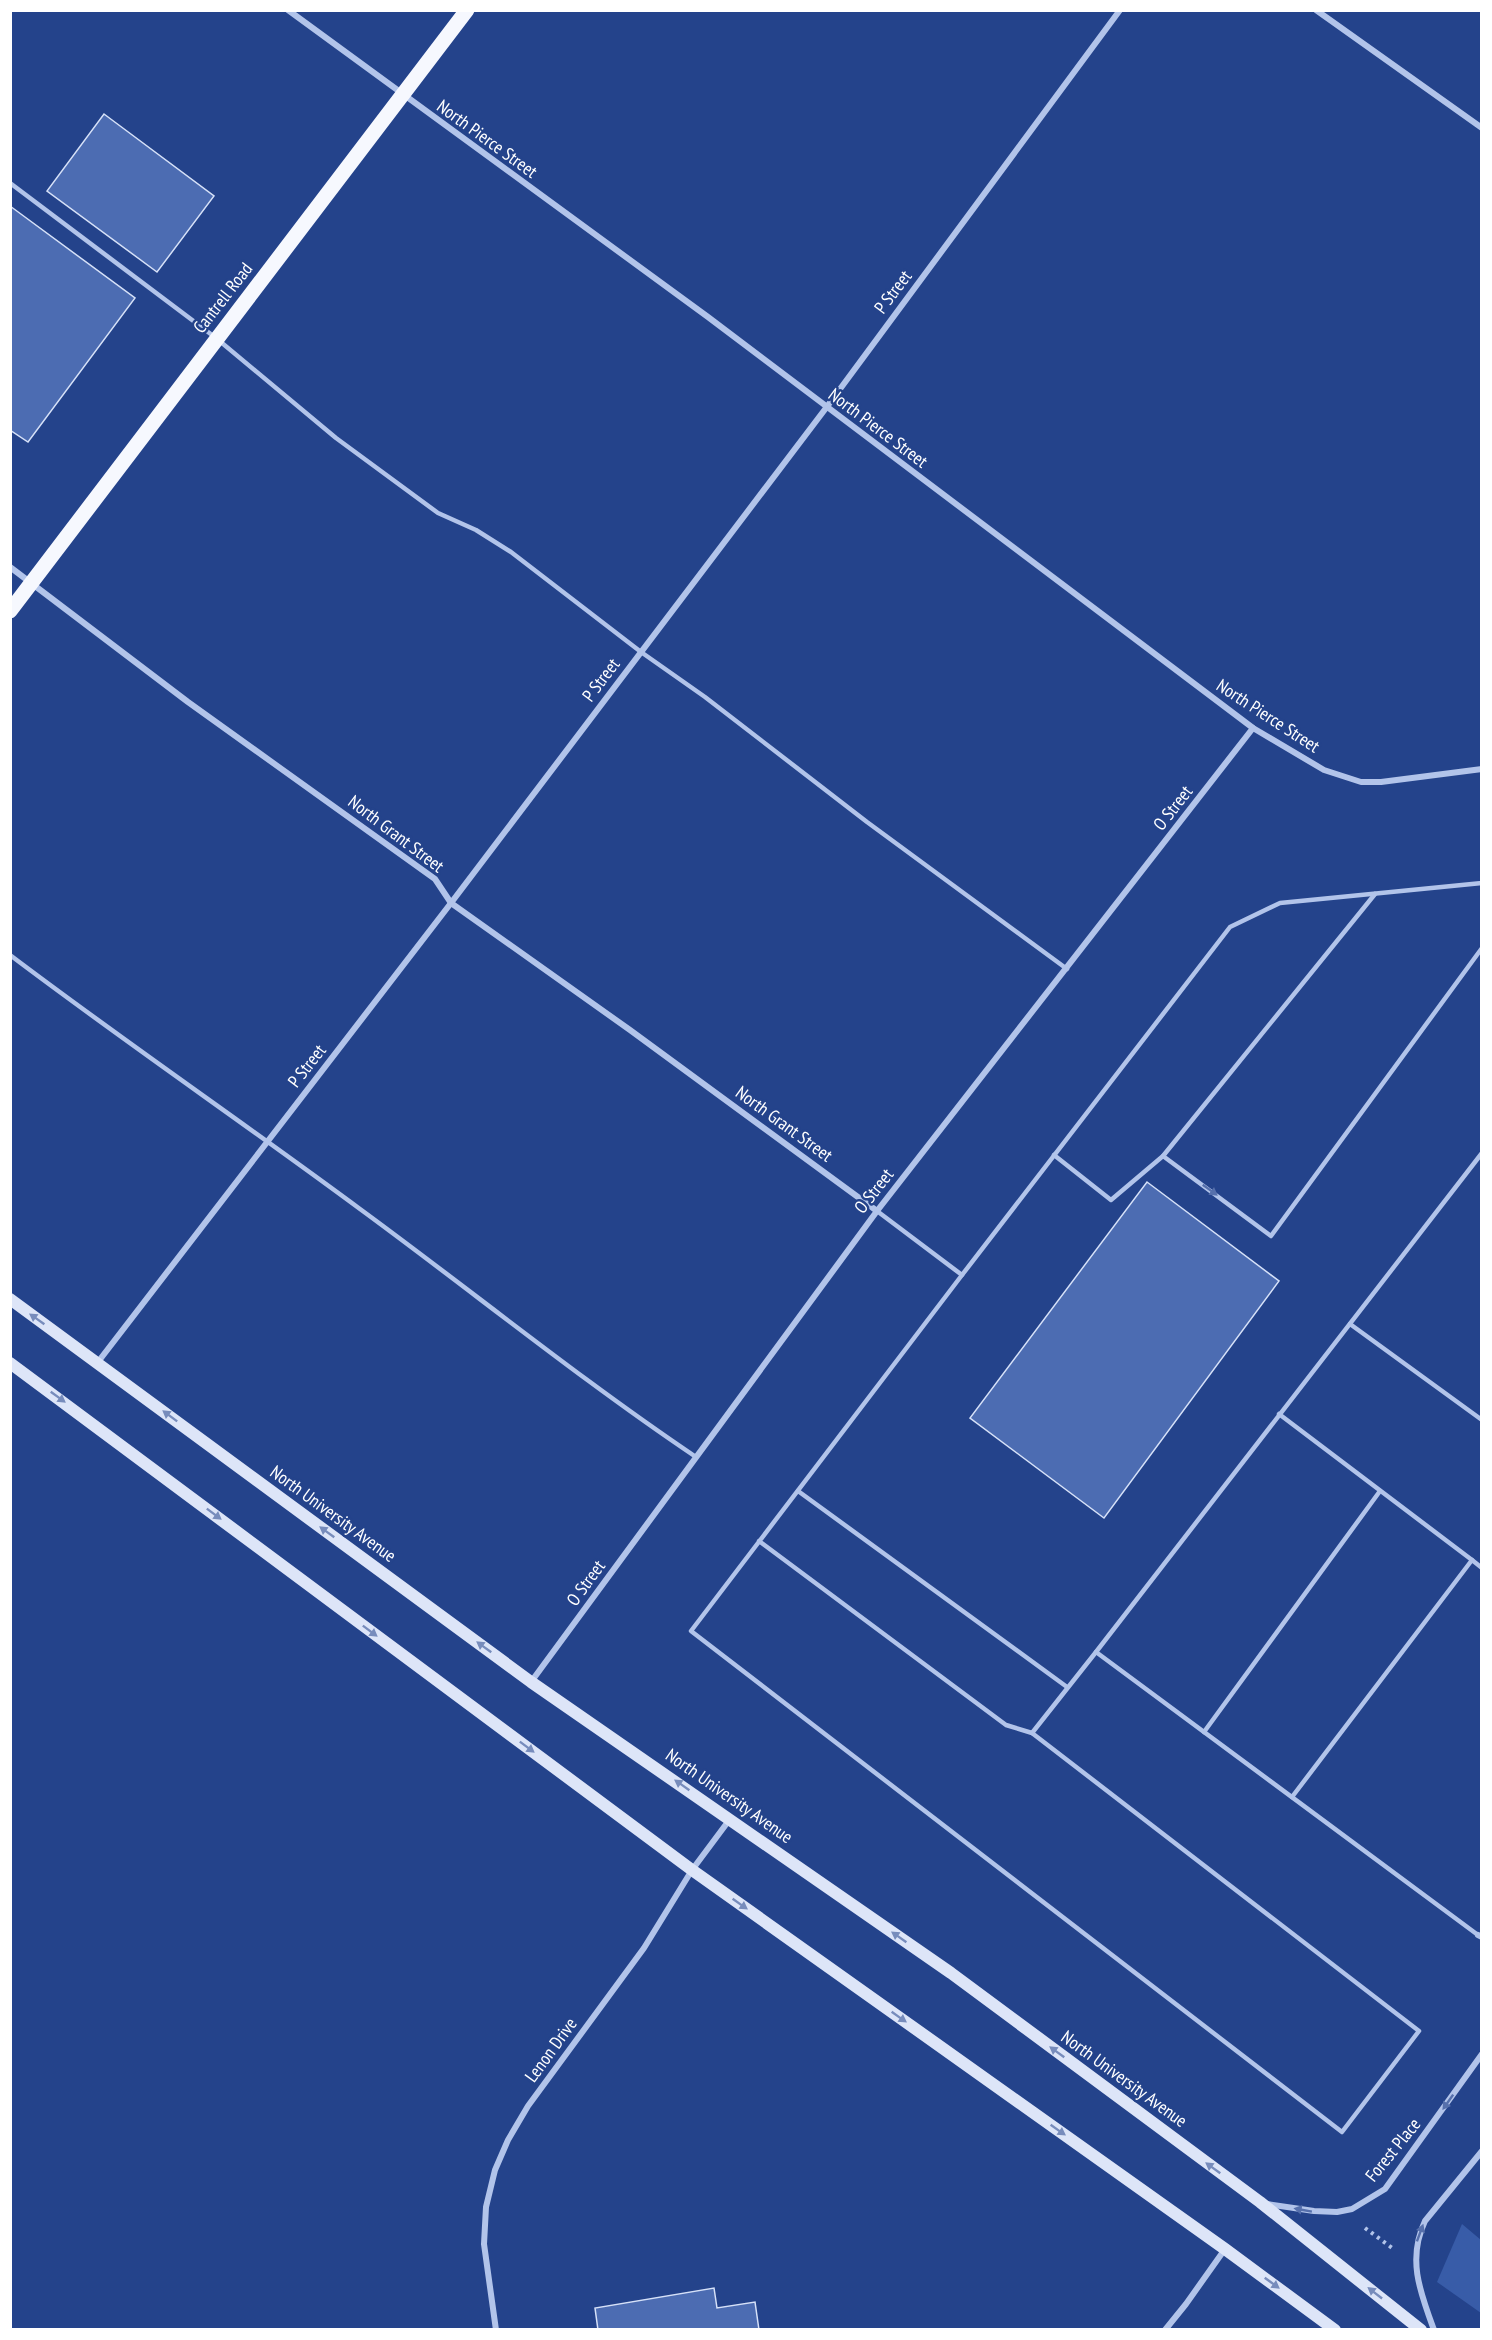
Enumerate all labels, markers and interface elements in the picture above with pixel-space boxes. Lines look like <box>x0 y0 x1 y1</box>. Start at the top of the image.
street label: North Pierce Street <box>433 94 542 183</box>
street label: Cantrell Road <box>188 258 257 338</box>
street label: P Street <box>869 265 916 318</box>
street label: North Pierce Street <box>824 383 933 472</box>
street label: P Street <box>577 653 624 706</box>
street label: North Pierce Street <box>1212 674 1324 758</box>
street label: O Street <box>1148 780 1197 835</box>
street label: North Grant Street <box>344 790 449 877</box>
street label: P Street <box>283 1039 331 1092</box>
street label: North Grant Street <box>731 1081 837 1167</box>
street label: O Street <box>849 1163 898 1218</box>
one-way arrow <box>1202 1184 1218 1196</box>
one-way arrow <box>30 1313 46 1325</box>
one-way arrow <box>50 1391 65 1403</box>
one-way arrow <box>162 1411 177 1423</box>
street label: North University Avenue <box>266 1460 401 1567</box>
one-way arrow <box>206 1508 222 1520</box>
one-way arrow <box>319 1526 335 1538</box>
street label: O Street <box>561 1555 610 1610</box>
one-way arrow <box>363 1624 378 1636</box>
one-way arrow <box>477 1641 493 1653</box>
one-way arrow <box>518 1741 534 1753</box>
street label: North University Avenue <box>661 1743 797 1848</box>
one-way arrow <box>674 1780 690 1791</box>
one-way arrow <box>732 1898 748 1910</box>
one-way arrow <box>892 1931 908 1943</box>
one-way arrow <box>891 2011 907 2023</box>
street label: Lenon Drive <box>519 2013 582 2086</box>
street label: North University Avenue <box>1057 2025 1192 2132</box>
one-way arrow <box>1049 2046 1065 2058</box>
one-way arrow <box>1442 2094 1454 2110</box>
street label: Forest Place <box>1360 2113 1425 2186</box>
one-way arrow <box>1050 2124 1066 2135</box>
one-way arrow <box>1206 2162 1221 2174</box>
one-way arrow <box>1294 2205 1313 2214</box>
one-way arrow <box>1416 2224 1426 2242</box>
one-way arrow <box>1264 2277 1280 2289</box>
one-way arrow <box>1368 2288 1383 2300</box>

